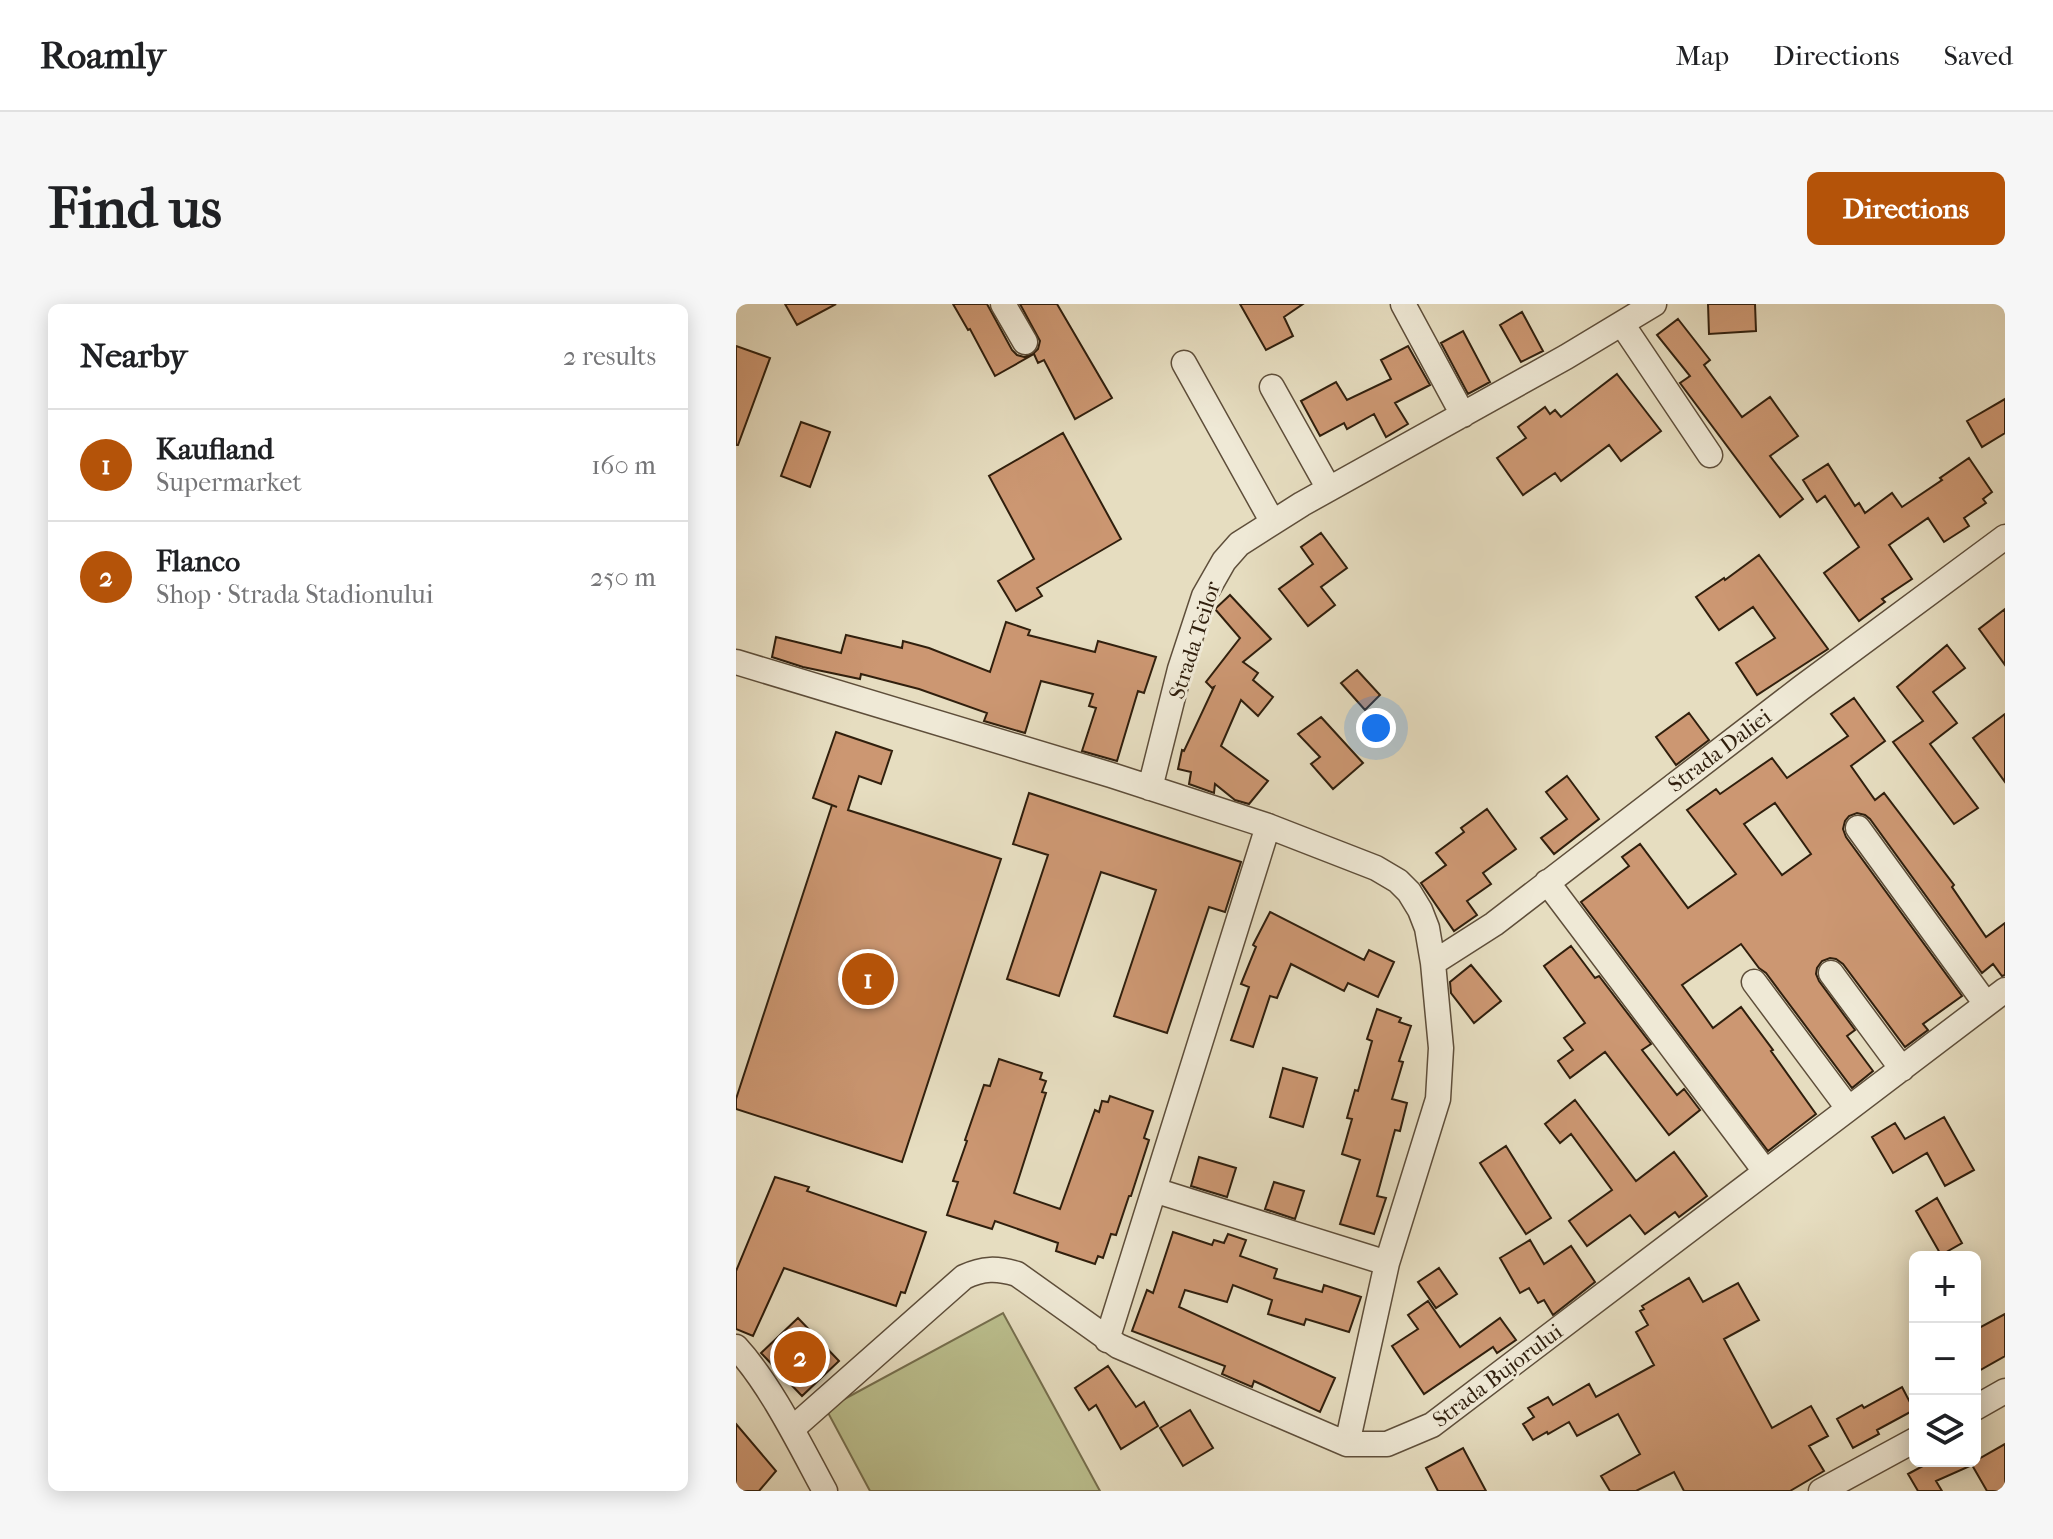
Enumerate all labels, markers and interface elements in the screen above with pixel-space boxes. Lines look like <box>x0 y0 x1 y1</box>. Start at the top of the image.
text: Roamly <box>40 33 166 78</box>
text: Map <box>1676 39 1729 72</box>
text: Directions <box>1773 39 1900 72</box>
text: Saved <box>1944 39 2013 72</box>
button: Directions <box>1807 172 2005 245</box>
text: Find us <box>48 176 222 241</box>
text: Nearby <box>80 336 187 376</box>
text: 2 results <box>563 341 656 372</box>
text: Kaufland <box>156 432 274 467</box>
text: 1 <box>101 450 111 481</box>
text: 160 m <box>591 450 656 481</box>
text: Supermarket <box>156 467 302 498</box>
text: Flanco <box>156 544 240 579</box>
text: 2 <box>99 562 113 593</box>
text: 250 m <box>590 562 656 593</box>
street label: Strada Teilor <box>1164 578 1226 702</box>
text: Shop · Strada Stadionului <box>156 579 433 610</box>
street label: Strada Daliei <box>1663 703 1777 798</box>
your location <box>1356 708 1396 748</box>
pin: 1 <box>842 949 894 1009</box>
map controls <box>1909 1251 1981 1467</box>
button: + <box>1909 1251 1981 1323</box>
street label: Strada Bujorului <box>1428 1318 1568 1433</box>
button: − <box>1909 1323 1981 1395</box>
pin: 2 <box>774 1327 826 1387</box>
button: layers <box>1909 1395 1981 1467</box>

